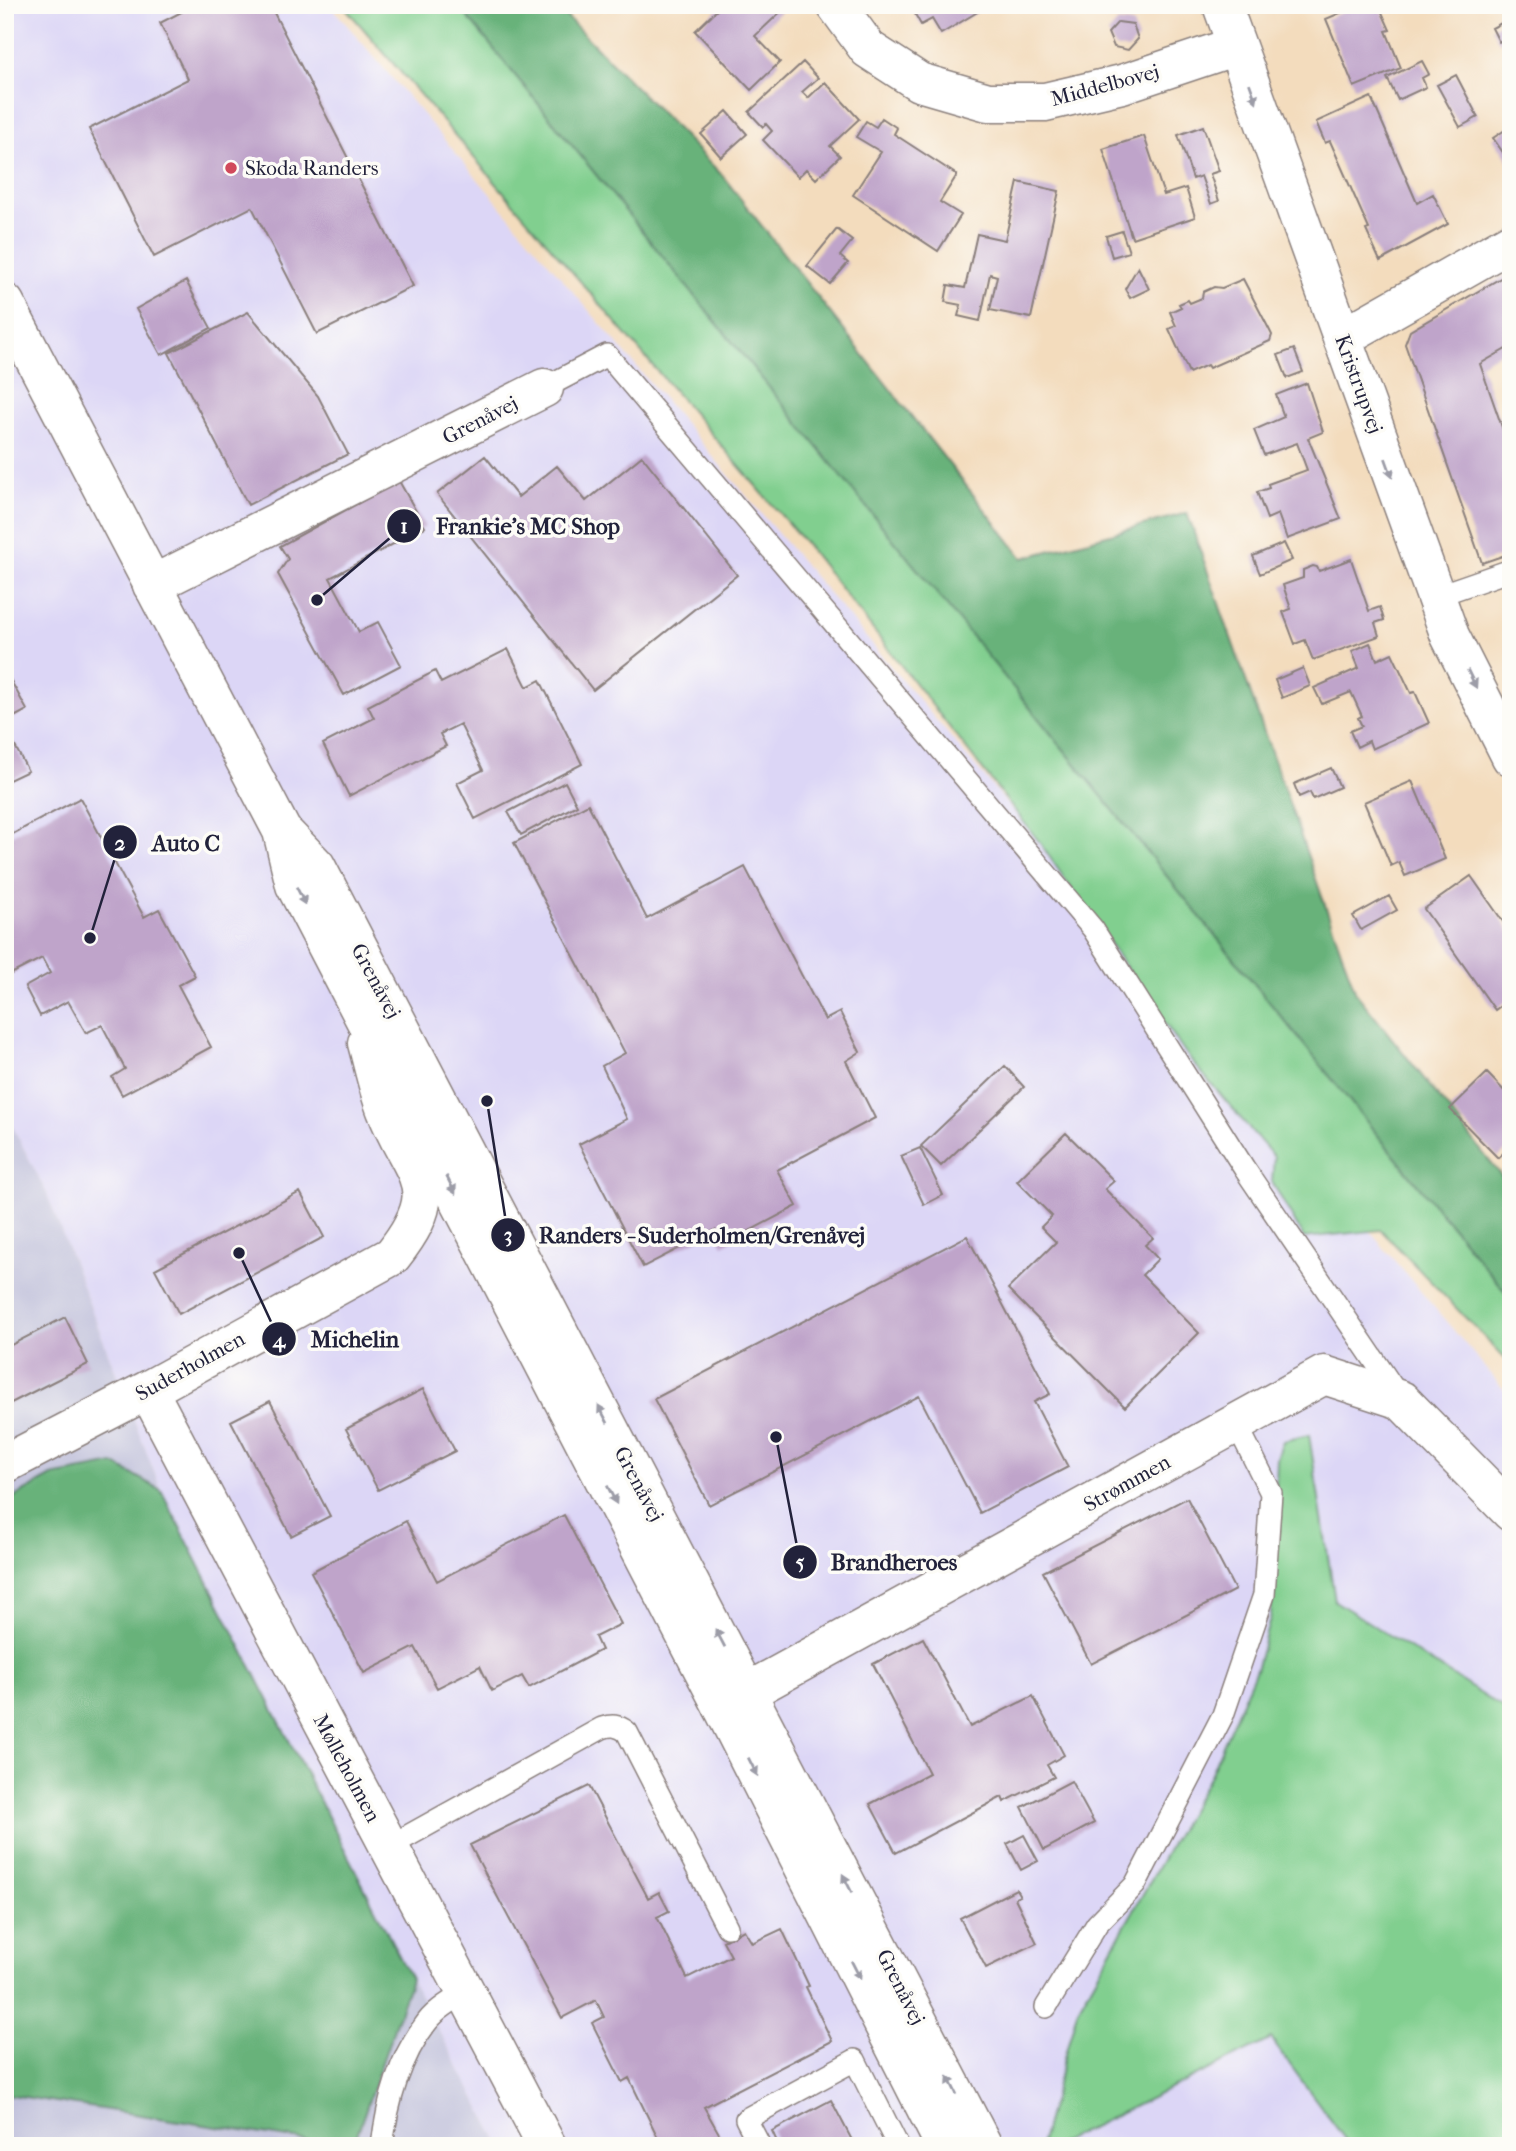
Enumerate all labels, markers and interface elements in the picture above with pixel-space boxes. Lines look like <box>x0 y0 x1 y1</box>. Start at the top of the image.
street label: Middelbovej <box>1048 59 1162 111</box>
one-way arrow <box>1248 82 1259 103</box>
place label: Skoda Randers <box>245 156 379 180</box>
marker: Skoda Randers <box>223 160 239 176</box>
street label: Kristrupvej <box>1330 331 1388 437</box>
street label: Grenåvej <box>438 391 522 449</box>
one-way arrow <box>1384 457 1395 478</box>
callout: Frankie's MC Shop <box>386 504 634 548</box>
text: Frankie's MC Shop <box>435 513 621 540</box>
text: 1 <box>400 514 408 538</box>
one-way arrow <box>1466 669 1477 689</box>
callout: Auto C <box>103 820 234 864</box>
text: Auto C <box>150 830 220 857</box>
text: 2 <box>115 831 126 855</box>
one-way arrow <box>295 886 306 906</box>
street label: Grenåvej <box>346 939 406 1023</box>
one-way arrow <box>445 1175 456 1195</box>
callout: Randers - Suderholmen/Grenåvej <box>490 1213 879 1257</box>
text: Randers - Suderholmen/Grenåvej <box>539 1222 865 1249</box>
text: 3 <box>504 1223 512 1247</box>
callout: Michelin <box>262 1317 413 1361</box>
street label: Suderholmen <box>131 1326 249 1406</box>
text: Michelin <box>311 1326 400 1353</box>
text: 4 <box>272 1328 287 1353</box>
one-way arrow <box>597 1404 609 1424</box>
street label: Grenåvej <box>609 1442 669 1526</box>
street label: Strømmen <box>1080 1449 1174 1517</box>
one-way arrow <box>607 1485 618 1505</box>
callout: Brandheroes <box>782 1540 972 1584</box>
text: Brandheroes <box>831 1549 958 1576</box>
text: 5 <box>795 1550 805 1574</box>
one-way arrow <box>714 1628 725 1648</box>
street label: Mølleholmen <box>308 1710 386 1826</box>
one-way arrow <box>747 1757 758 1777</box>
one-way arrow <box>841 1873 853 1893</box>
street label: Grenåvej <box>872 1945 930 2029</box>
one-way arrow <box>850 1960 861 1980</box>
one-way arrow <box>946 2075 957 2095</box>

